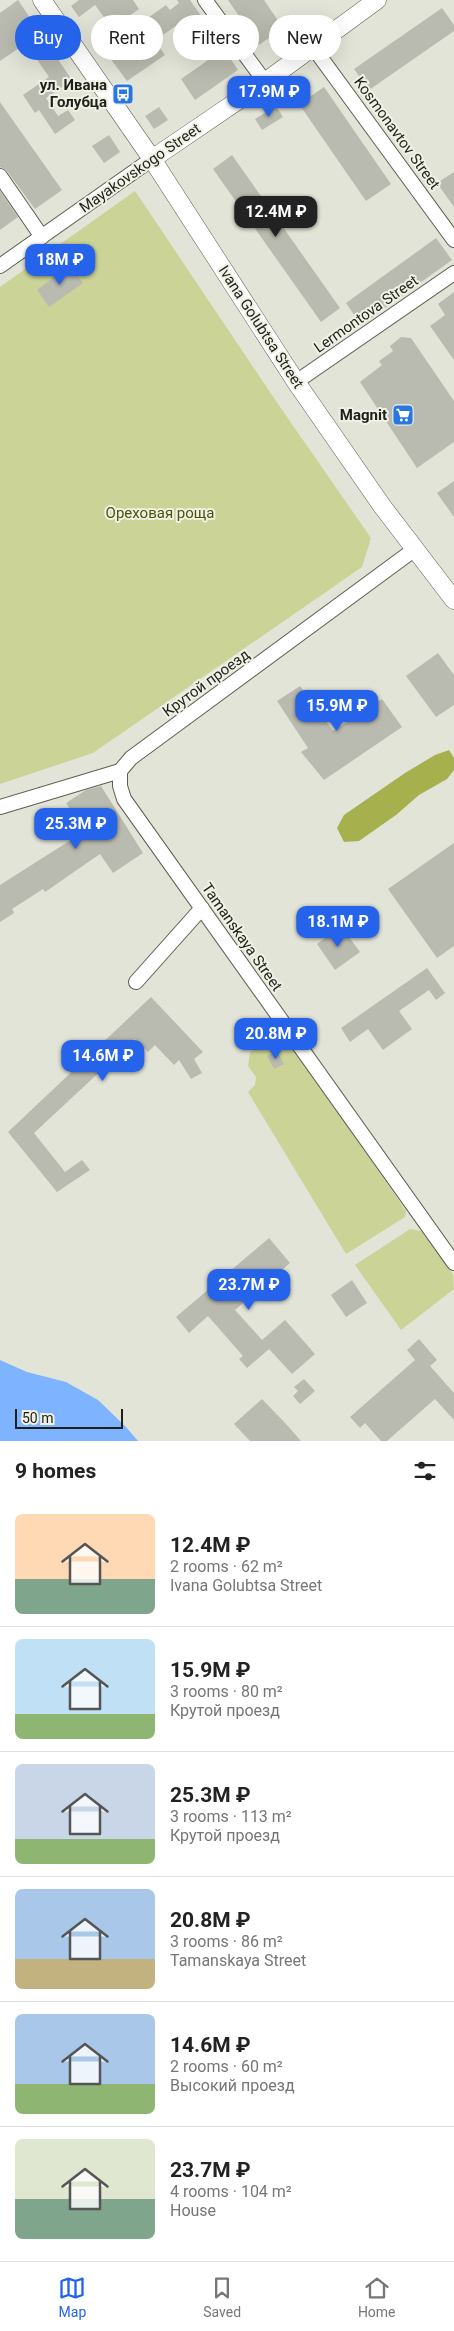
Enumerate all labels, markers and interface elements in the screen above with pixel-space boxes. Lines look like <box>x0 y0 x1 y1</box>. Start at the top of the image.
chip: Buy <box>15 15 81 60</box>
chip: Rent <box>91 15 163 60</box>
chip: Filters <box>173 15 259 60</box>
chip: New <box>269 15 341 60</box>
street label: Kosmonavtov Street <box>350 73 444 193</box>
place label: ул. Ивана Голубца <box>40 76 107 111</box>
pin: 17.9M ₽ <box>223 76 315 118</box>
bus stop icon: ул. Ивана Голубца <box>111 82 135 106</box>
text: 17.9M ₽ <box>238 82 300 101</box>
street label: Mayakovskogo Street <box>76 119 204 217</box>
pin: 12.4M ₽ <box>230 196 322 238</box>
text: 12.4M ₽ <box>245 202 307 221</box>
pin: 18M ₽ <box>25 244 95 286</box>
text: 18M ₽ <box>36 250 84 269</box>
street label: Ivana Golubtsa Street <box>215 262 307 392</box>
street label: Lermontova Street <box>310 271 422 357</box>
supermarket icon: Magnit <box>391 403 415 427</box>
place label: Magnit <box>340 406 387 424</box>
park label: Ореховая роща <box>106 504 214 522</box>
street label: Крутой проезд <box>159 645 253 721</box>
pin: 15.9M ₽ <box>291 690 383 732</box>
text: 15.9M ₽ <box>306 696 368 715</box>
pin: 25.3M ₽ <box>30 808 122 850</box>
text: 25.3M ₽ <box>45 814 107 833</box>
street label: Tamanskaya Street <box>198 880 286 995</box>
pin: 18.1M ₽ <box>292 906 384 948</box>
text: 18.1M ₽ <box>307 912 369 931</box>
pin: 20.8M ₽ <box>230 1018 322 1060</box>
text: 20.8M ₽ <box>245 1024 307 1043</box>
pin: 14.6M ₽ <box>57 1040 149 1082</box>
text: 14.6M ₽ <box>72 1046 134 1065</box>
pin: 23.7M ₽ <box>203 1268 295 1311</box>
text: 23.7M ₽ <box>218 1275 280 1294</box>
scale bar <box>15 1406 122 1429</box>
text: 50 m <box>22 1410 54 1426</box>
icon: filters <box>411 1457 439 1485</box>
text: 9 homes <box>15 1459 96 1483</box>
text: 12.4M ₽ <box>170 1533 251 1557</box>
icon: home <box>55 1534 115 1594</box>
text: 2 rooms · 62 m² <box>170 1557 283 1576</box>
text: Ivana Golubtsa Street <box>170 1576 322 1595</box>
text: 15.9M ₽ <box>170 1658 251 1682</box>
icon: home <box>55 1659 115 1719</box>
text: 3 rooms · 80 m² <box>170 1682 283 1701</box>
text: Крутой проезд <box>170 1701 280 1720</box>
text: 25.3M ₽ <box>170 1783 251 1807</box>
icon: home <box>55 1784 115 1844</box>
text: 3 rooms · 113 m² <box>170 1807 292 1826</box>
text: Крутой проезд <box>170 1826 280 1845</box>
text: 20.8M ₽ <box>170 1908 251 1932</box>
icon: home <box>55 1909 115 1969</box>
text: 3 rooms · 86 m² <box>170 1932 283 1951</box>
text: Tamanskaya Street <box>170 1951 306 1970</box>
text: 14.6M ₽ <box>170 2033 251 2057</box>
icon: home <box>55 2034 115 2094</box>
text: 2 rooms · 60 m² <box>170 2057 283 2076</box>
text: Высокий проезд <box>170 2076 295 2095</box>
text: 23.7M ₽ <box>170 2158 251 2182</box>
icon: home <box>55 2159 115 2219</box>
text: 4 rooms · 104 m² <box>170 2182 292 2201</box>
text: House <box>170 2201 216 2220</box>
tab: Map <box>58 2274 86 2320</box>
tab: Saved <box>203 2274 241 2320</box>
tab: Home <box>358 2274 396 2320</box>

